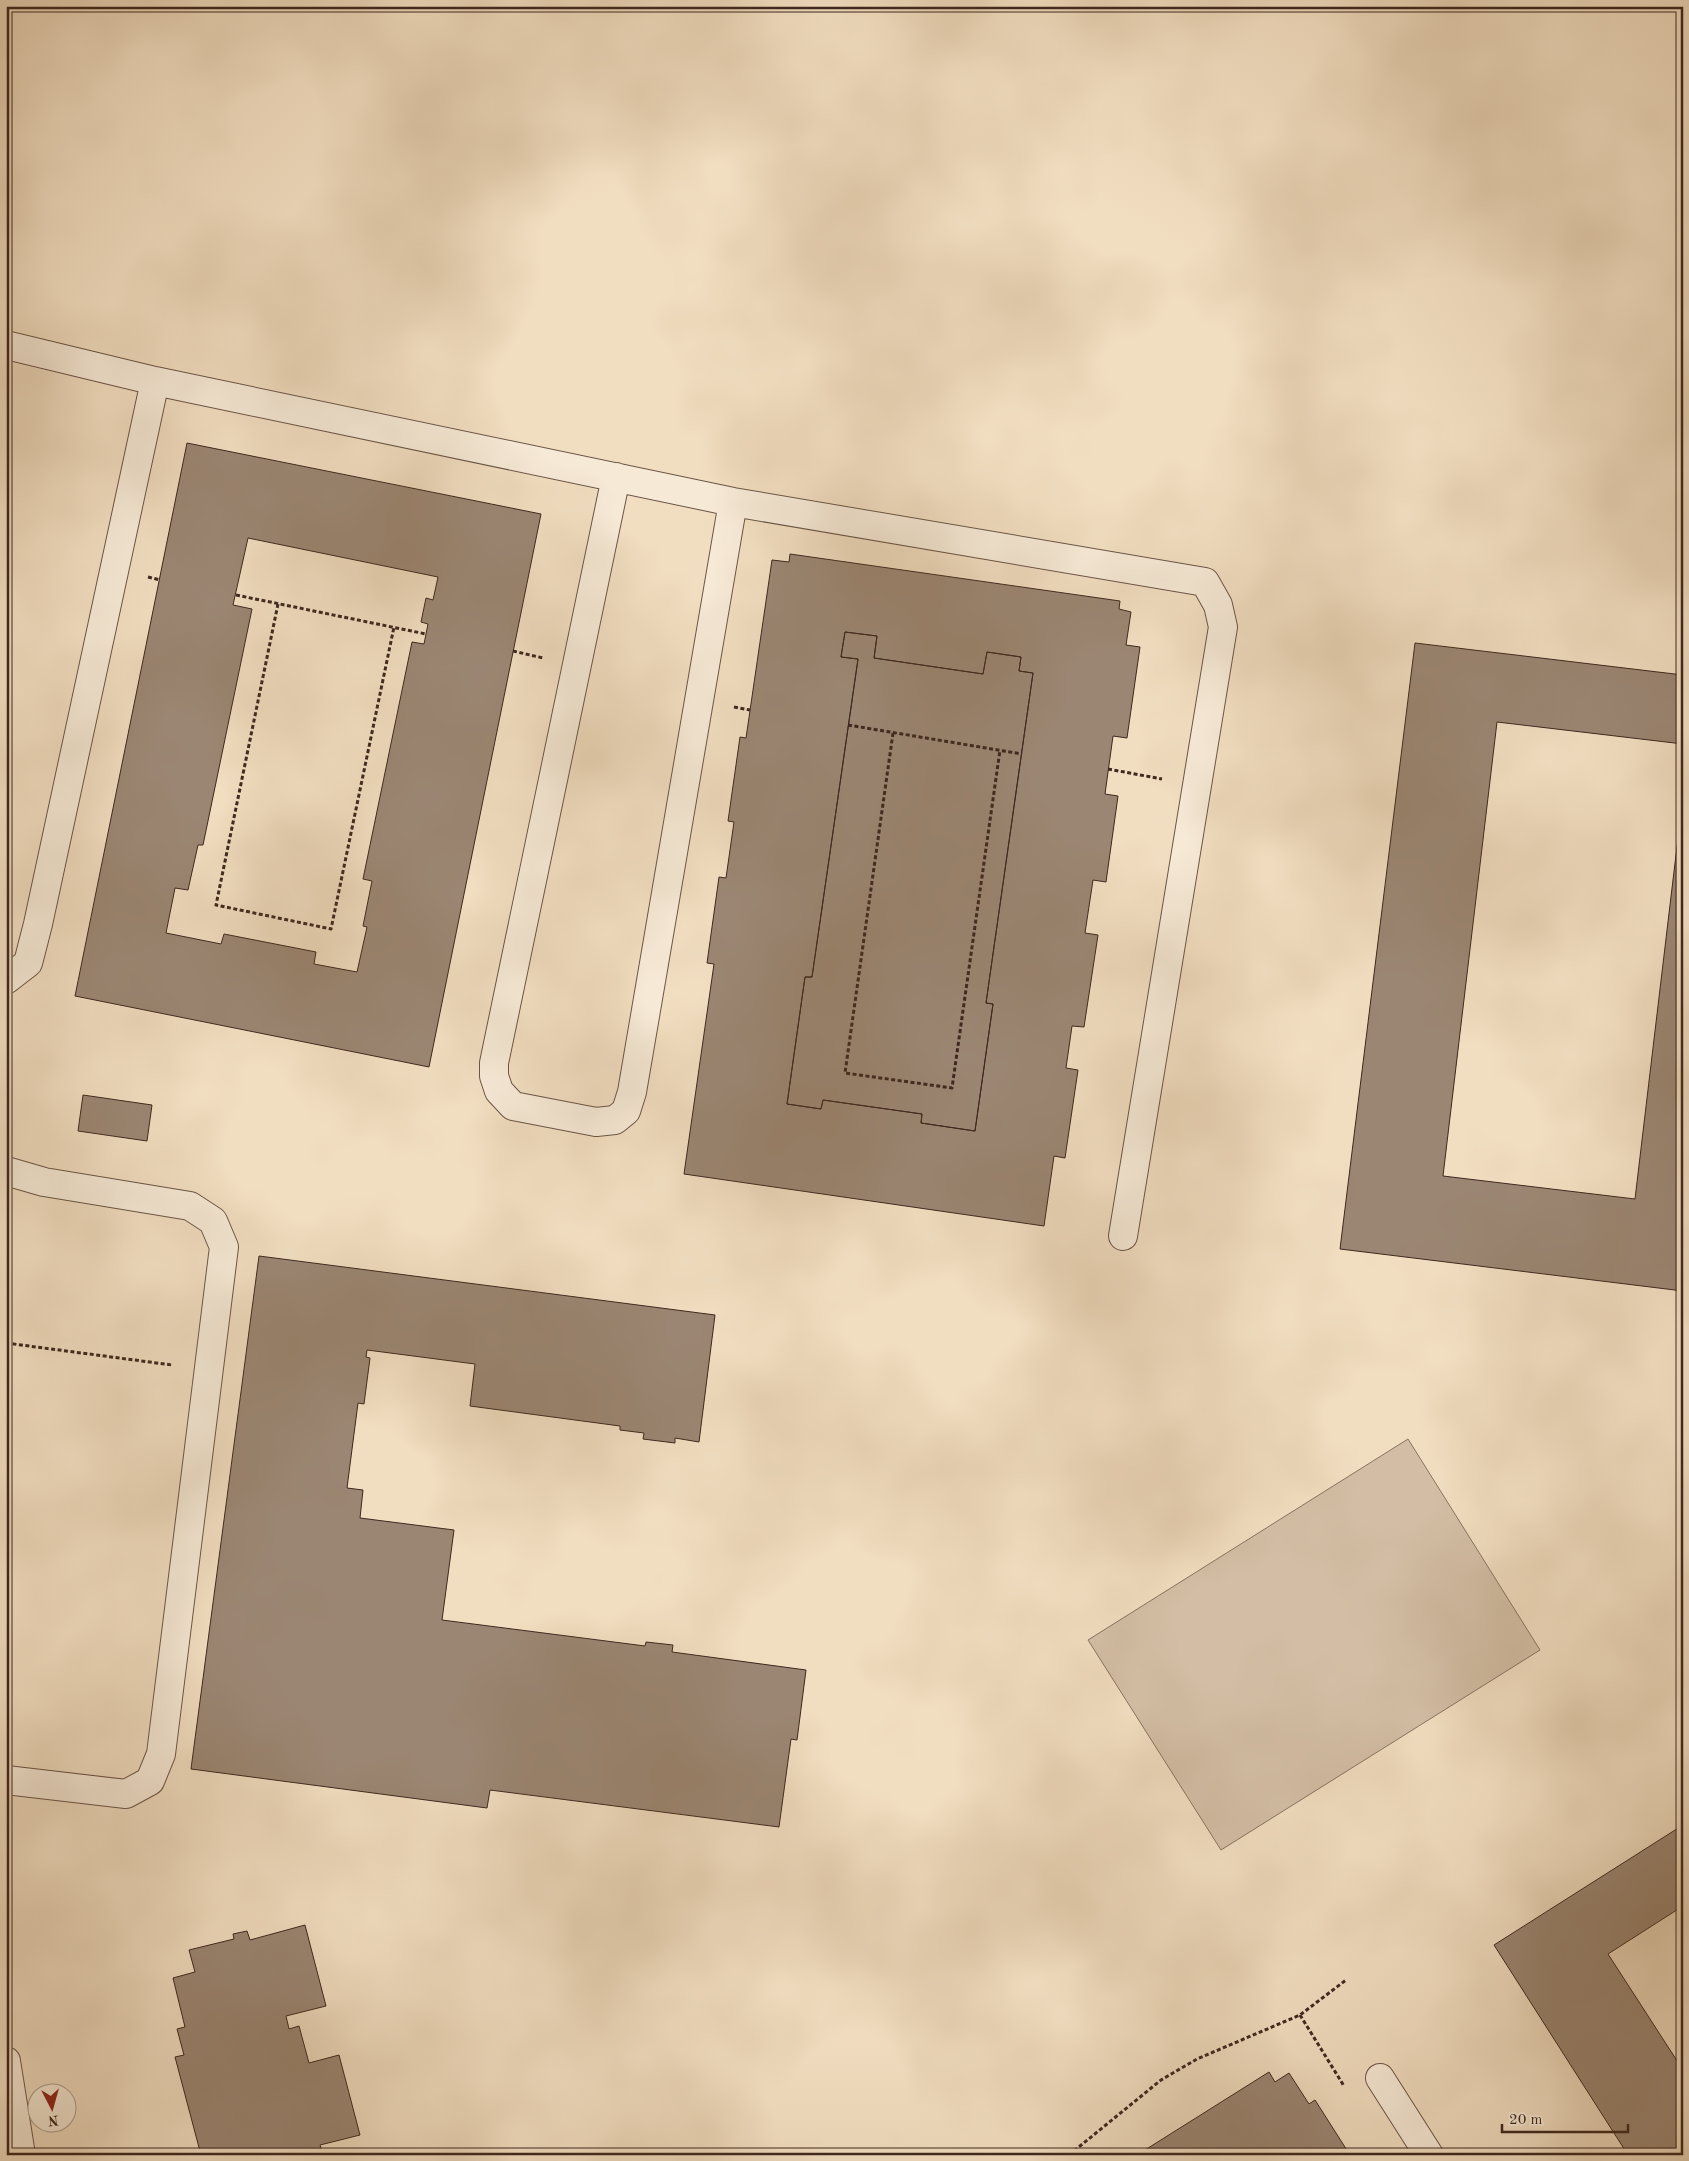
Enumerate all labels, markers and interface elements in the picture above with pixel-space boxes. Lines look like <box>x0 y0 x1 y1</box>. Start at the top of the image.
north arrow <box>28 2084 78 2134</box>
scale bar <box>1502 2101 1628 2133</box>
text: N <box>47 2112 59 2127</box>
text: 20 m <box>1509 2113 1543 2128</box>

